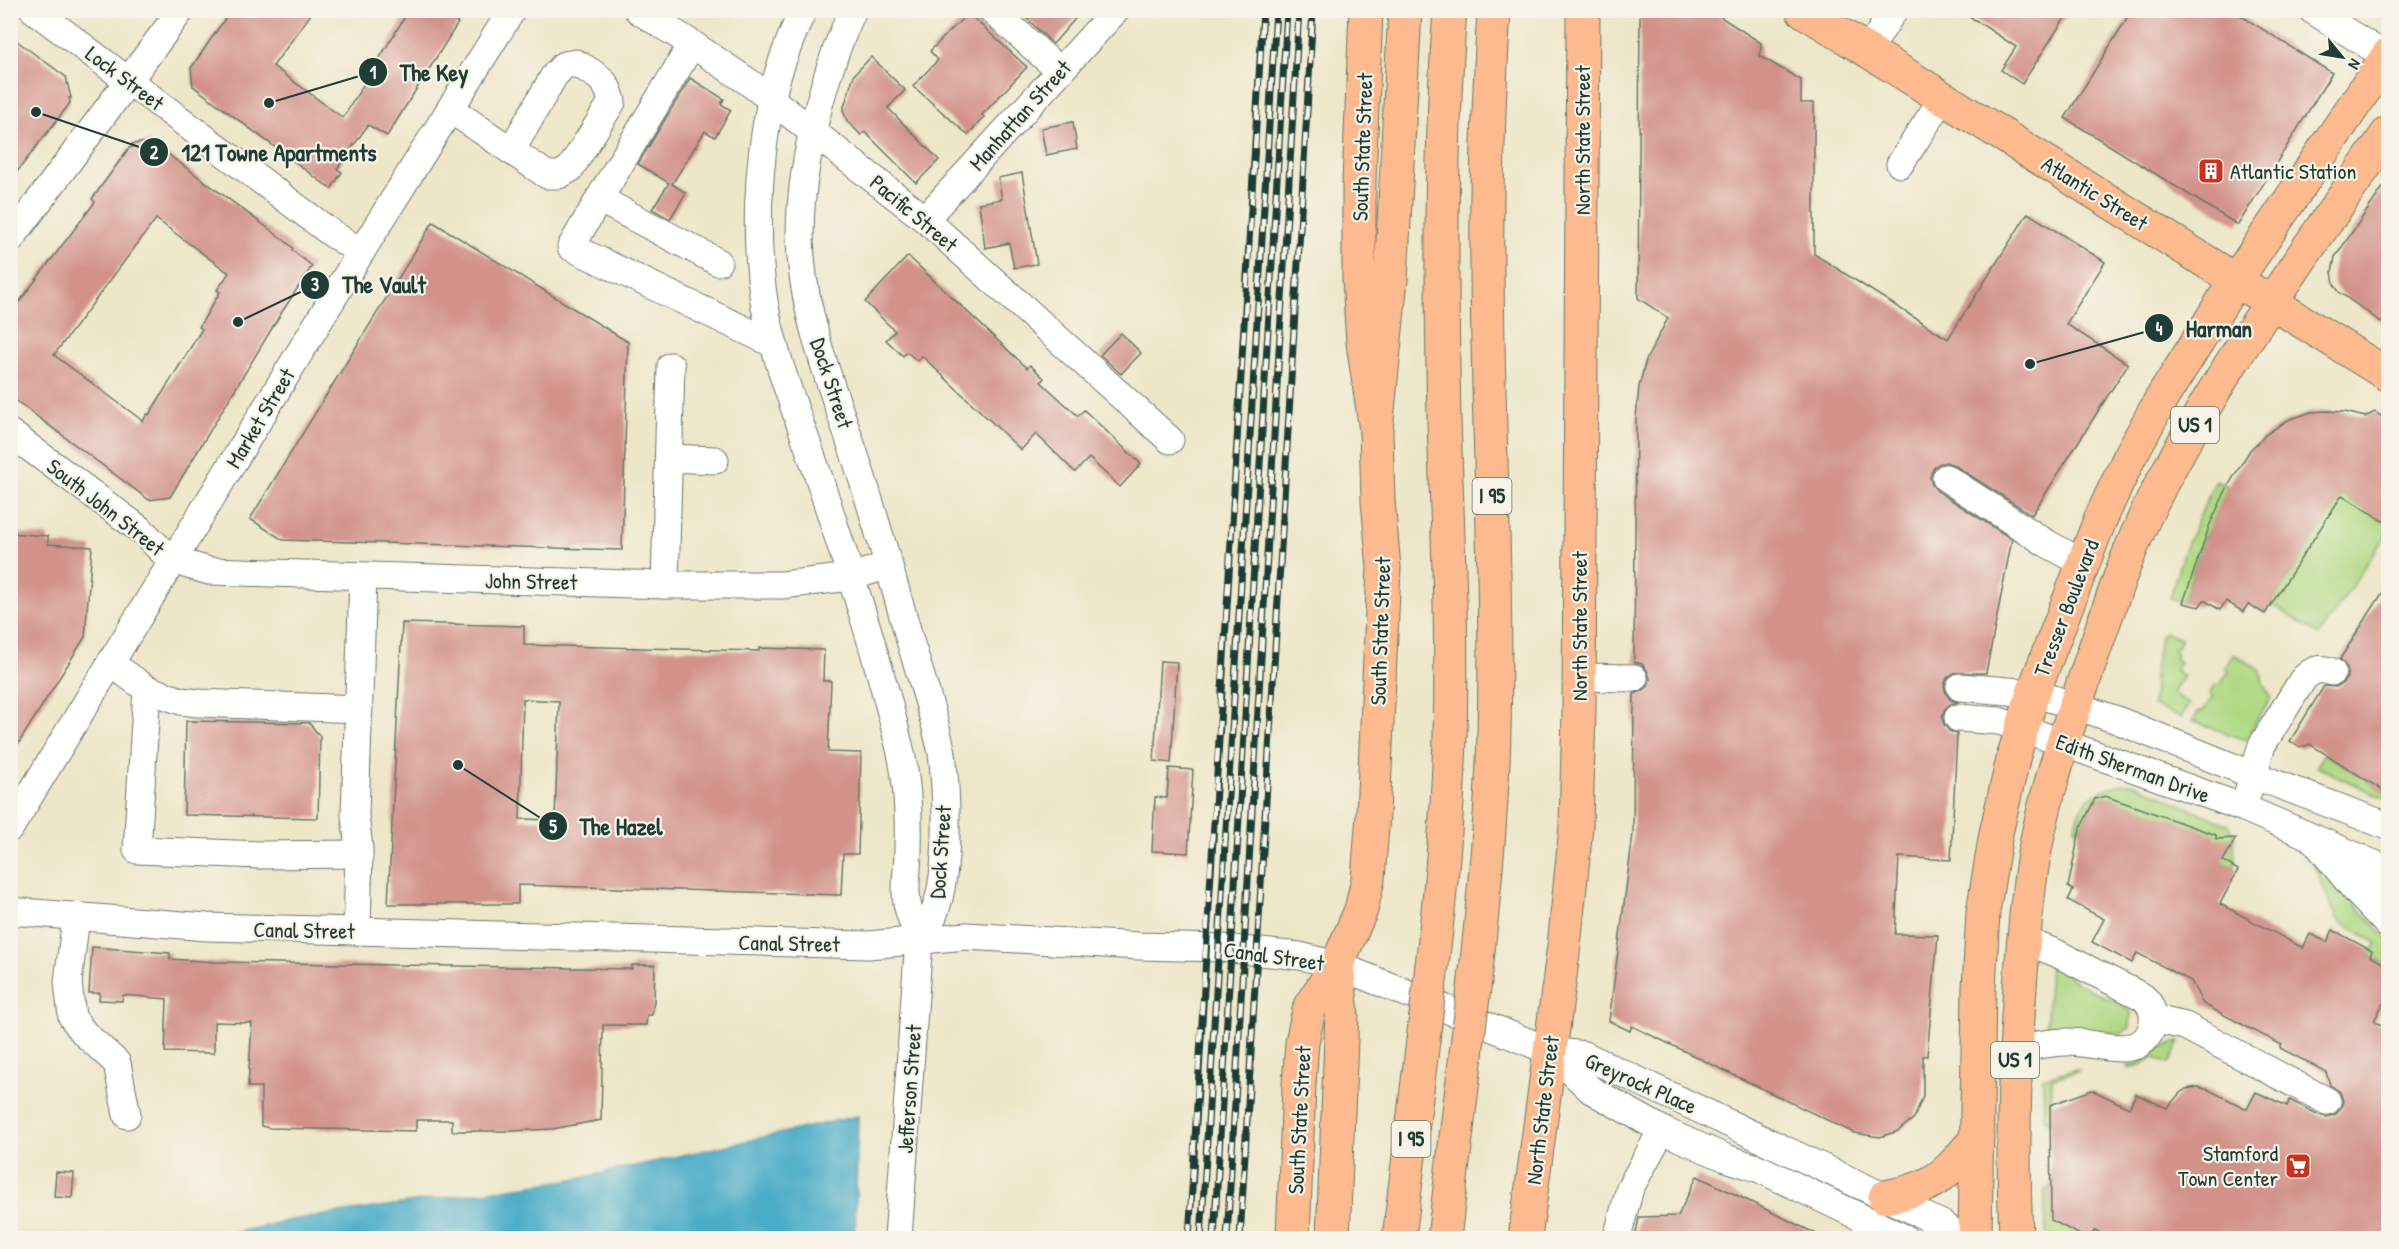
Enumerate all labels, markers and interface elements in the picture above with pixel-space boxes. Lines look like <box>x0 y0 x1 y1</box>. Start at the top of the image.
north arrow <box>2312 27 2372 87</box>
street label: Lock Street <box>80 39 171 118</box>
callout: The Key <box>358 51 481 93</box>
street label: Manhattan Street <box>962 53 1078 177</box>
text: N <box>2343 55 2367 74</box>
text: The Key <box>399 56 468 89</box>
text: 1 <box>370 60 377 85</box>
street label: North State Street <box>1567 65 1597 215</box>
street label: South State Street <box>1344 72 1380 222</box>
callout: 121 Towne Apartments <box>139 131 388 173</box>
text: 121 Towne Apartments <box>181 136 377 169</box>
text: 2 <box>150 140 159 165</box>
street label: Atlantic Street <box>2036 148 2154 238</box>
building icon: Atlantic Station <box>2196 156 2226 186</box>
place label: Atlantic Station <box>2230 156 2356 186</box>
street label: Pacific Street <box>864 167 965 259</box>
callout: The Vault <box>300 264 438 306</box>
text: The Vault <box>341 268 426 300</box>
text: 3 <box>311 272 319 297</box>
callout: Harman <box>2144 307 2264 349</box>
text: Harman <box>2186 312 2252 344</box>
text: 4 <box>2156 316 2163 341</box>
street label: Dock Street <box>803 334 861 432</box>
street label: Market Street <box>218 362 302 474</box>
road number: US 1 <box>2171 407 2219 443</box>
street label: South John Street <box>41 451 172 563</box>
road number: I 95 <box>1472 478 1512 514</box>
street label: Tresser Boulevard <box>2026 535 2106 681</box>
street label: North State Street <box>1564 551 1594 701</box>
street label: South State Street <box>1362 556 1398 706</box>
street label: John Street <box>485 565 578 597</box>
street label: Edith Sherman Drive <box>2052 726 2214 810</box>
street label: Dock Street <box>922 804 958 900</box>
callout: The Hazel <box>538 805 675 847</box>
text: The Hazel <box>578 810 663 842</box>
text: 5 <box>549 814 557 839</box>
street label: Canal Street <box>253 914 355 946</box>
street label: Canal Street <box>738 927 840 959</box>
street label: Canal Street <box>1222 934 1327 978</box>
street label: Jefferson Street <box>890 1023 929 1155</box>
street label: North State Street <box>1518 1033 1566 1186</box>
road number: US 1 <box>1991 1042 2039 1078</box>
street label: South State Street <box>1280 1045 1318 1195</box>
street label: Greyrock Place <box>1580 1045 1702 1121</box>
road number: I 95 <box>1392 1121 1430 1157</box>
place label: Stamford Town Center <box>2178 1138 2279 1193</box>
supermarket icon: Stamford Town Center <box>2283 1151 2313 1181</box>

